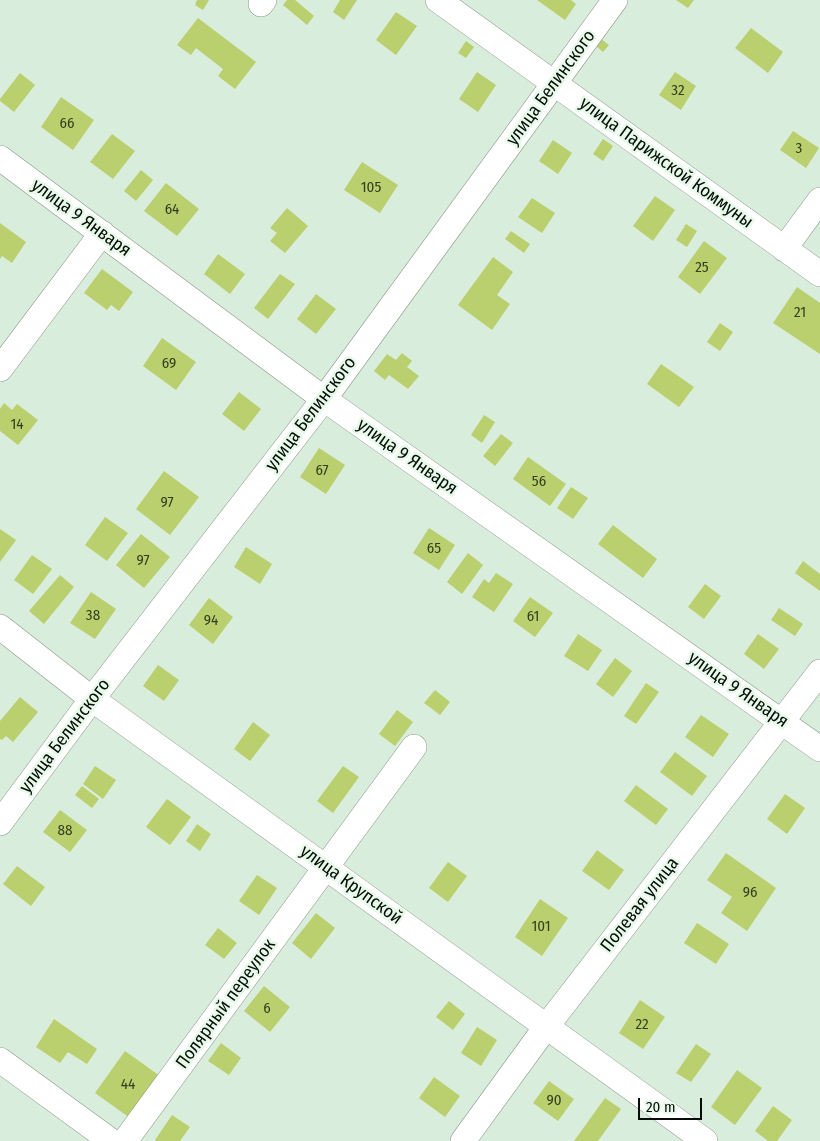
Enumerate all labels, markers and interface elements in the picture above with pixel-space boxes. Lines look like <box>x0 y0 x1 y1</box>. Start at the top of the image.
street label: улица Белинского <box>502 26 600 150</box>
house number: 32 <box>671 82 685 100</box>
street label: улица Парижской Коммуны <box>575 93 757 233</box>
house number: 66 <box>60 115 74 133</box>
house number: 3 <box>796 140 802 158</box>
street label: улица 9 Января <box>27 175 135 261</box>
house number: 105 <box>361 179 381 197</box>
house number: 64 <box>165 201 179 219</box>
house number: 25 <box>695 259 709 277</box>
house number: 21 <box>794 304 806 322</box>
street label: улица Белинского <box>261 353 361 475</box>
house number: 69 <box>162 355 176 373</box>
street label: улица 9 Января <box>353 414 461 500</box>
house number: 14 <box>10 416 24 434</box>
house number: 67 <box>315 462 329 480</box>
house number: 56 <box>532 473 546 491</box>
house number: 97 <box>160 494 174 512</box>
house number: 65 <box>427 540 441 558</box>
house number: 97 <box>136 552 150 570</box>
house number: 38 <box>86 607 100 625</box>
house number: 61 <box>527 608 539 626</box>
house number: 94 <box>204 612 218 630</box>
street label: улица 9 Января <box>684 647 792 733</box>
street label: улица Белинского <box>15 675 115 797</box>
house number: 88 <box>58 822 72 840</box>
street label: улица Крупской <box>296 841 406 929</box>
street label: Полевая улица <box>596 853 684 957</box>
house number: 96 <box>743 884 757 902</box>
house number: 101 <box>531 918 551 936</box>
street label: Полярный переулок <box>172 935 280 1073</box>
house number: 6 <box>263 1000 271 1018</box>
house number: 22 <box>635 1016 649 1034</box>
house number: 44 <box>121 1076 135 1094</box>
scale bar <box>640 1088 704 1120</box>
house number: 90 <box>546 1092 562 1110</box>
text: 20 m <box>646 1098 676 1116</box>

